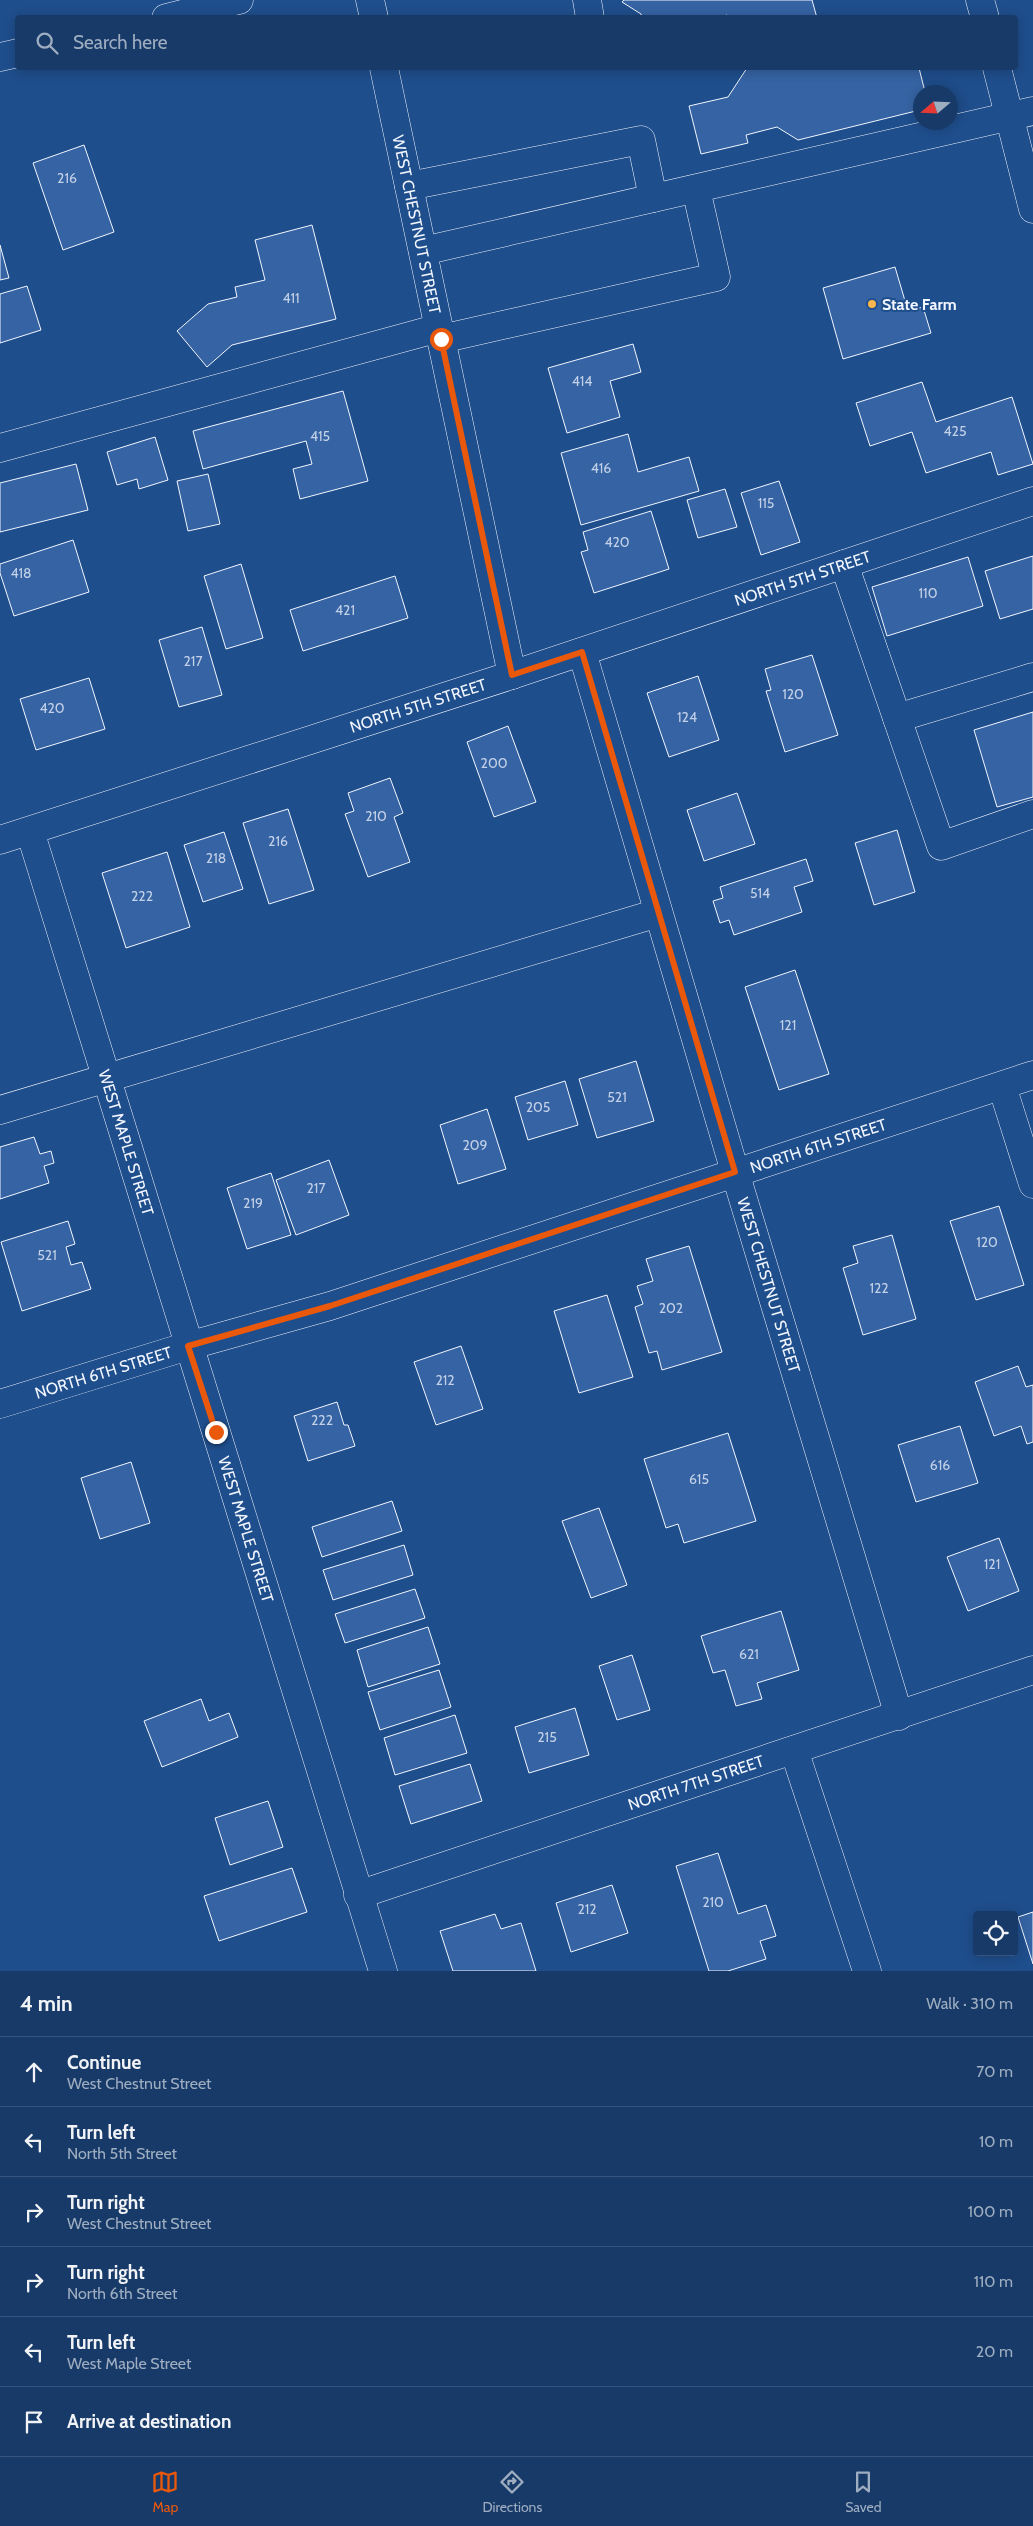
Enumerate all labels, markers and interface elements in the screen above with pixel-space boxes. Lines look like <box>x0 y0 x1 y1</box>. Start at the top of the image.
search box <box>15 15 1018 70</box>
icon: search <box>33 29 61 57</box>
text: Search here <box>73 31 167 54</box>
north arrow <box>913 85 958 130</box>
street label: WEST CHESTNUT STREET <box>389 133 445 316</box>
house number: 216 <box>57 169 77 187</box>
house number: 411 <box>282 289 300 307</box>
place label: State Farm <box>882 295 957 314</box>
marker: State Farm <box>866 298 878 310</box>
route start <box>430 328 453 351</box>
house number: 414 <box>572 372 592 390</box>
house number: 425 <box>943 422 967 440</box>
house number: 415 <box>310 427 330 445</box>
house number: 416 <box>591 459 611 477</box>
house number: 115 <box>758 494 774 512</box>
house number: 420 <box>604 533 630 551</box>
street label: NORTH 5TH STREET <box>732 546 873 610</box>
house number: 418 <box>10 564 32 582</box>
house number: 110 <box>919 584 938 602</box>
house number: 421 <box>335 601 355 619</box>
house number: 217 <box>184 652 202 670</box>
street label: NORTH 5TH STREET <box>347 674 489 736</box>
house number: 120 <box>782 685 804 703</box>
house number: 420 <box>39 699 65 717</box>
house number: 124 <box>677 708 697 726</box>
house number: 200 <box>481 754 508 772</box>
house number: 210 <box>365 807 387 825</box>
house number: 216 <box>268 832 288 850</box>
house number: 218 <box>206 849 226 867</box>
house number: 514 <box>750 884 770 902</box>
house number: 222 <box>131 887 153 905</box>
house number: 121 <box>780 1016 796 1034</box>
street label: WEST MAPLE STREET <box>95 1067 158 1218</box>
house number: 521 <box>607 1088 627 1106</box>
house number: 205 <box>526 1098 550 1116</box>
street label: NORTH 6TH STREET <box>747 1114 889 1177</box>
house number: 209 <box>462 1136 488 1154</box>
house number: 217 <box>307 1179 325 1197</box>
house number: 219 <box>243 1194 263 1212</box>
street label: WEST CHESTNUT STREET <box>734 1195 805 1375</box>
house number: 120 <box>976 1233 998 1251</box>
house number: 521 <box>37 1246 57 1264</box>
house number: 122 <box>869 1279 889 1297</box>
house number: 202 <box>659 1299 683 1317</box>
street label: NORTH 6TH STREET <box>32 1342 175 1402</box>
house number: 212 <box>435 1371 455 1389</box>
house number: 222 <box>311 1411 333 1429</box>
route end <box>205 1421 228 1444</box>
street label: WEST MAPLE STREET <box>215 1454 278 1605</box>
house number: 616 <box>930 1456 950 1474</box>
house number: 615 <box>689 1470 709 1488</box>
house number: 121 <box>984 1555 1000 1573</box>
house number: 621 <box>739 1645 759 1663</box>
house number: 215 <box>537 1728 557 1746</box>
street label: NORTH 7TH STREET <box>625 1751 767 1814</box>
house number: 210 <box>702 1893 724 1911</box>
house number: 212 <box>577 1900 597 1918</box>
map controls <box>973 1911 1018 1956</box>
button: locate <box>973 1911 1018 1956</box>
text: 4 min <box>20 1991 73 2016</box>
text: Walk · 310 m <box>926 1994 1013 2013</box>
text: Continue <box>67 2051 141 2074</box>
icon: ahead <box>20 2058 48 2086</box>
text: 70 m <box>976 2062 1013 2081</box>
text: West Chestnut Street <box>67 2074 212 2093</box>
text: Turn left <box>67 2121 135 2144</box>
icon: left <box>20 2128 48 2156</box>
text: 10 m <box>979 2132 1013 2151</box>
text: North 5th Street <box>67 2144 177 2163</box>
text: Turn right <box>67 2191 145 2214</box>
icon: right <box>20 2198 48 2226</box>
text: 100 m <box>968 2202 1013 2221</box>
text: West Chestnut Street <box>67 2214 212 2233</box>
text: Turn right <box>67 2261 145 2284</box>
icon: right <box>20 2268 48 2296</box>
text: 110 m <box>974 2272 1013 2291</box>
text: North 6th Street <box>67 2284 177 2303</box>
text: Turn left <box>67 2331 135 2354</box>
icon: left <box>20 2338 48 2366</box>
text: 20 m <box>976 2342 1013 2361</box>
text: West Maple Street <box>67 2354 191 2373</box>
icon: arrive <box>20 2408 48 2436</box>
text: Arrive at destination <box>67 2410 231 2433</box>
tab: Map <box>151 2468 179 2516</box>
tab: Directions <box>482 2468 542 2516</box>
tab: Saved <box>845 2468 882 2516</box>

